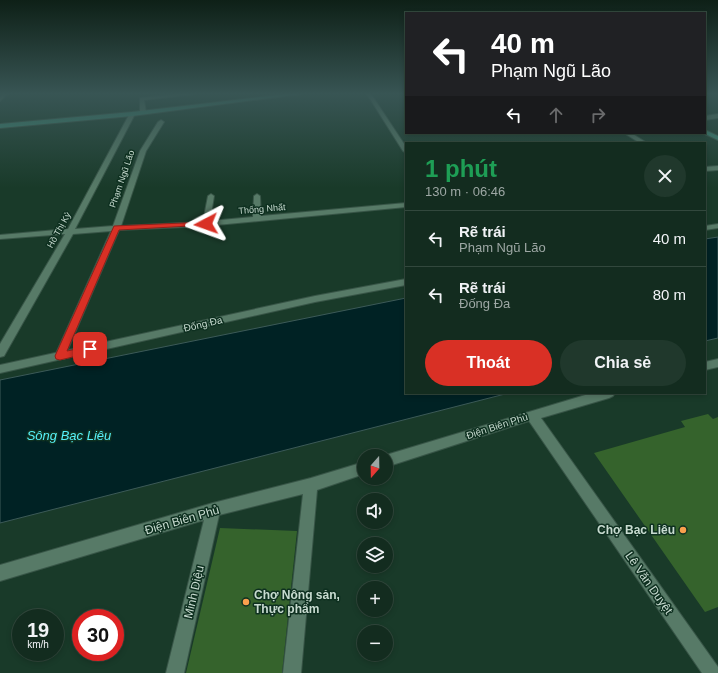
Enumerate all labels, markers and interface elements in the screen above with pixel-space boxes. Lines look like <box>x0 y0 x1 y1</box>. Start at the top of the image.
icon: left <box>425 28 477 80</box>
text: 40 m <box>491 28 555 59</box>
text: Phạm Ngũ Lão <box>491 61 611 81</box>
icon: left <box>503 104 525 126</box>
icon: ahead <box>545 104 567 126</box>
icon: right <box>587 104 609 126</box>
street label: Phạm Ngũ Lão <box>107 149 137 209</box>
text: 1 phút <box>425 155 497 182</box>
button: close <box>644 155 686 197</box>
text: 130 m · 06:46 <box>425 184 505 199</box>
street label: Thống Nhất <box>238 202 286 216</box>
position arrow <box>185 203 227 245</box>
street label: Hồ Thị Kỷ <box>45 210 73 250</box>
text: Rẽ trái <box>459 223 506 240</box>
icon: left <box>425 228 447 250</box>
text: 40 m <box>653 230 686 247</box>
text: Phạm Ngũ Lão <box>459 240 546 255</box>
text: Rẽ trái <box>459 279 506 296</box>
icon: left <box>425 284 447 306</box>
text: 80 m <box>653 286 686 303</box>
text: Đống Đa <box>459 296 510 311</box>
street label: Đống Đa <box>183 314 224 334</box>
pin <box>73 332 107 366</box>
icon: arrive <box>79 338 101 360</box>
button: Thoát <box>425 340 552 386</box>
button: Chia sẻ <box>560 340 686 386</box>
street label: Điện Biên Phủ <box>465 411 529 441</box>
water label: Sông Bạc Liêu <box>27 428 111 443</box>
north arrow <box>357 449 393 485</box>
map controls <box>357 449 393 661</box>
button: sound <box>357 493 393 529</box>
street label: Điện Biên Phủ <box>143 503 221 537</box>
place label: Chợ Bạc Liêu <box>597 523 675 537</box>
marker: Chợ Bạc Liêu <box>678 525 688 535</box>
button: layers <box>357 537 393 573</box>
street label: Lê Văn Duyệt <box>622 549 676 617</box>
street label: Minh Diệu <box>181 564 207 620</box>
button: + <box>357 581 393 617</box>
place label: Chợ Nông sản, Thực phẩm <box>254 588 340 616</box>
marker: Chợ Nông sản, Thực phẩm <box>241 597 251 607</box>
speed limit sign: 30 <box>72 609 124 661</box>
text: 19 <box>27 619 49 641</box>
button: − <box>357 625 393 661</box>
text: km/h <box>27 639 49 650</box>

